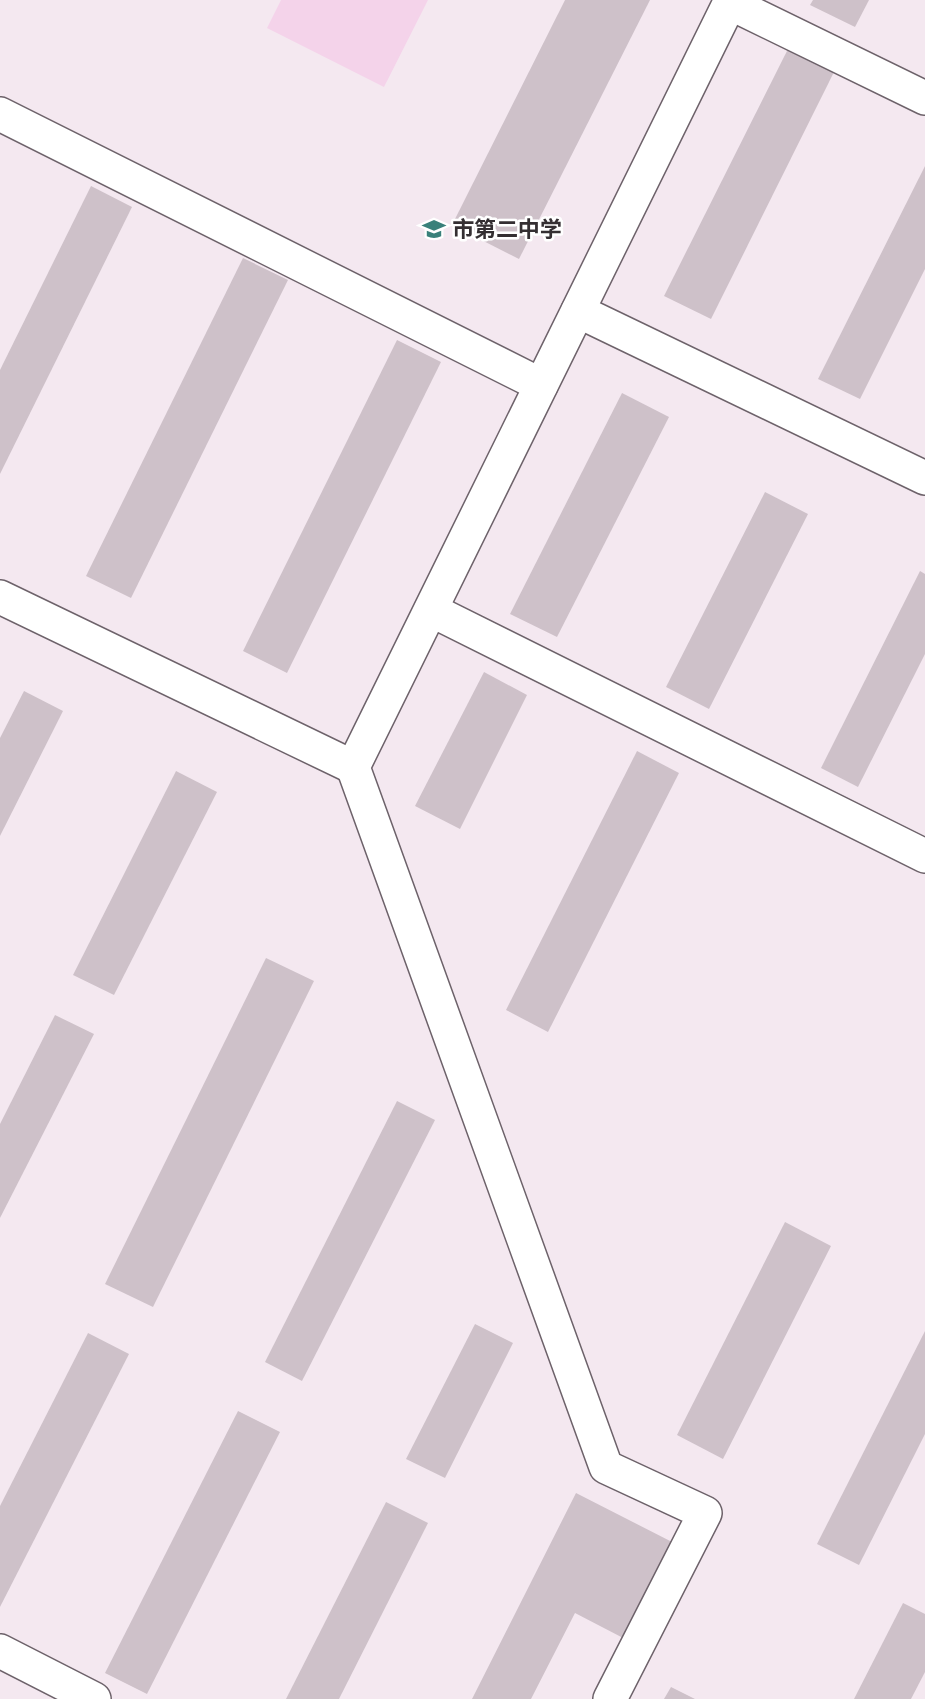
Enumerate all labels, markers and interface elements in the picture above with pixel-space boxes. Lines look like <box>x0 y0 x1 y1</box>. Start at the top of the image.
place label: 市第二中学 <box>452 215 562 241</box>
school or university icon: 市第二中学 <box>421 216 447 242</box>

